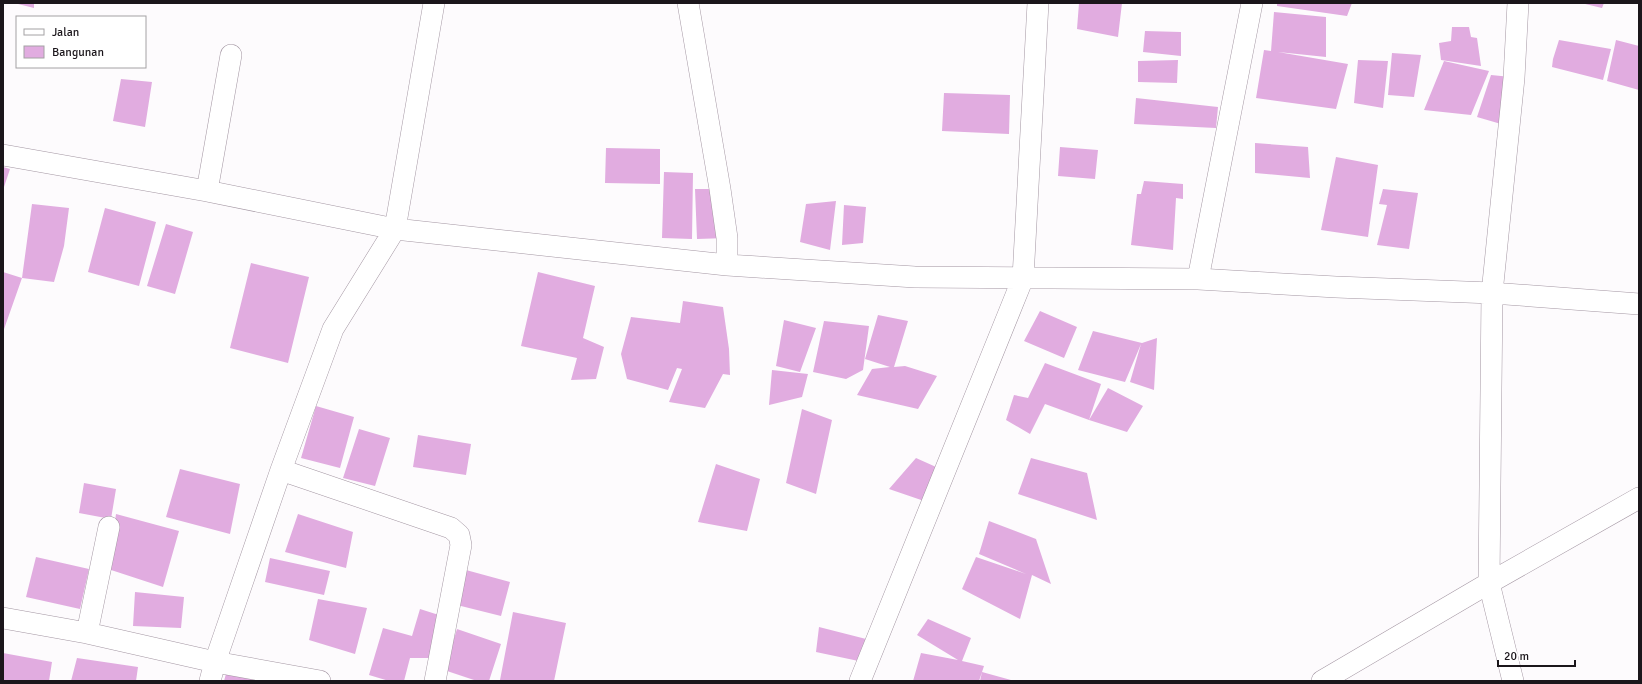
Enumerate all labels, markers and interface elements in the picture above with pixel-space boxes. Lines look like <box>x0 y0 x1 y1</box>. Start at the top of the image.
legend <box>16 16 146 68</box>
text: Jalan <box>52 25 79 40</box>
text: Bangunan <box>52 45 104 60</box>
scale bar <box>1498 642 1575 668</box>
text: 20 m <box>1504 649 1529 664</box>

